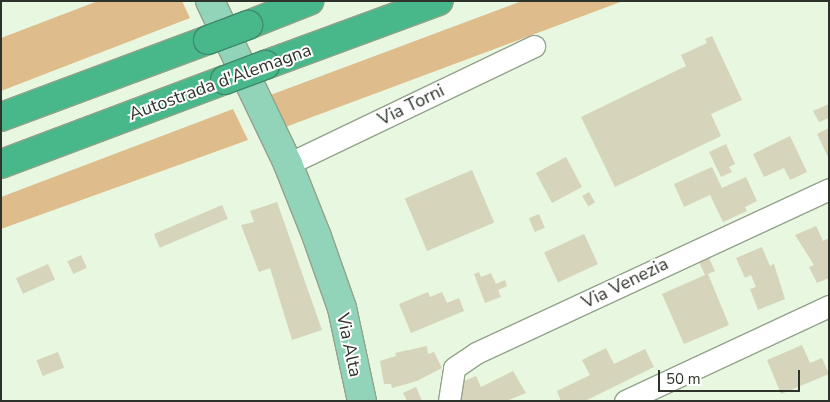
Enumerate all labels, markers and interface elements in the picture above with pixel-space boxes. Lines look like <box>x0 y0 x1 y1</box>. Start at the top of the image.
street label: Autostrada d'Alemagna <box>126 39 314 125</box>
street label: Via Torni <box>374 80 448 130</box>
street label: Via Venezia <box>578 253 672 313</box>
street label: Via Alta <box>332 311 366 379</box>
scale bar <box>660 360 802 392</box>
text: 50 m <box>666 369 701 389</box>

